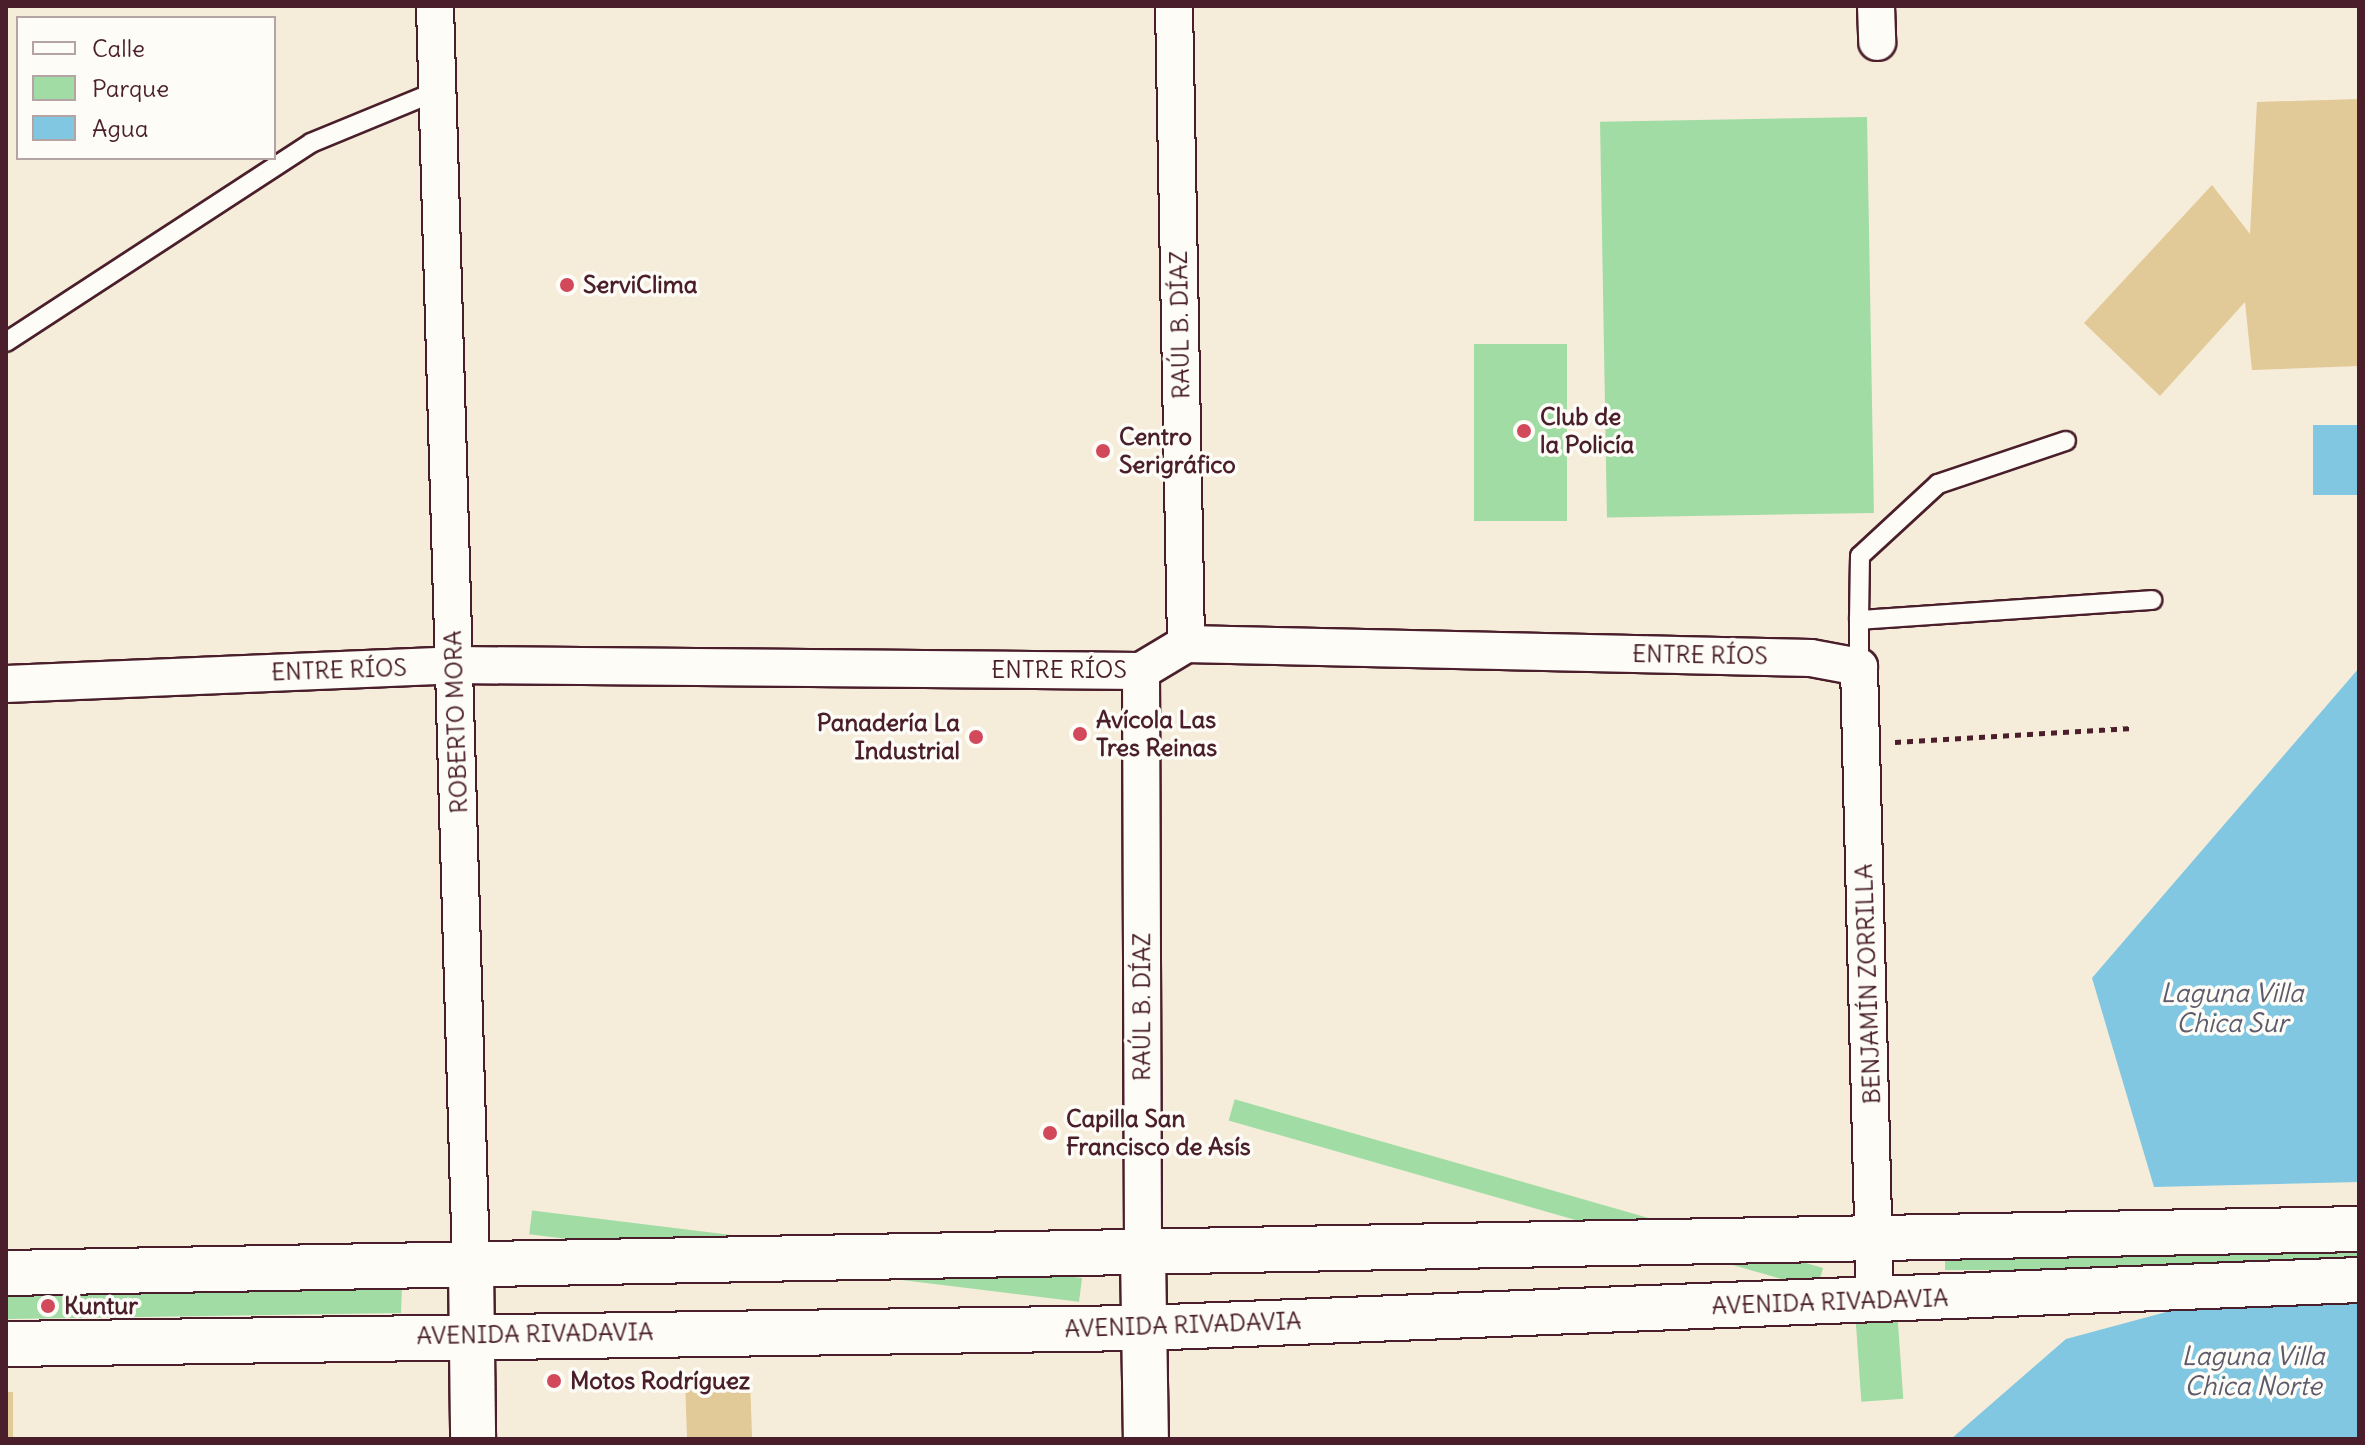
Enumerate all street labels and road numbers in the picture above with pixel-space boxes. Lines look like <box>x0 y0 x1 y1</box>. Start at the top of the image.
street label: RAÚL B. DÍAZ <box>1164 251 1196 399</box>
street label: ROBERTO MORA <box>438 630 474 814</box>
street label: ENTRE RÍOS <box>1632 639 1768 671</box>
street label: ENTRE RÍOS <box>271 653 407 687</box>
street label: ENTRE RÍOS <box>991 656 1127 684</box>
street label: BENJAMÍN ZORRILLA <box>1849 863 1887 1105</box>
street label: RAÚL B. DÍAZ <box>1128 933 1156 1081</box>
street label: AVENIDA RIVADAVIA <box>1711 1283 1949 1321</box>
street label: AVENIDA RIVADAVIA <box>1064 1306 1302 1344</box>
street label: AVENIDA RIVADAVIA <box>416 1318 654 1350</box>

